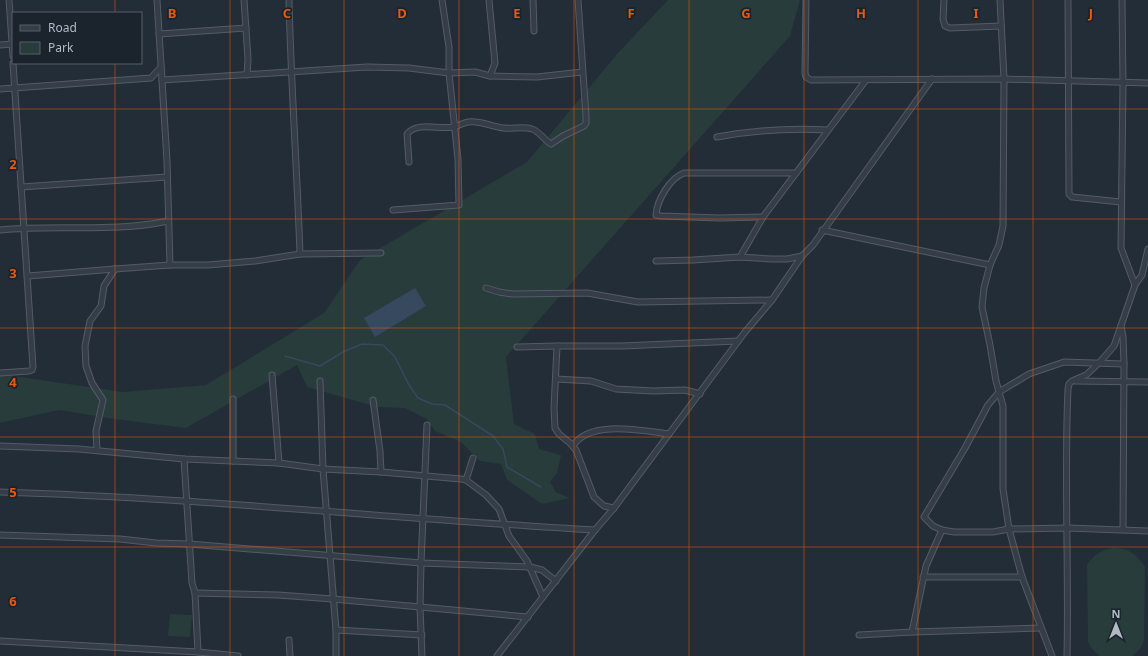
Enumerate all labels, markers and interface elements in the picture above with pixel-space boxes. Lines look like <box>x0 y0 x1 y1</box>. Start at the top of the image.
text: B <box>168 4 176 22</box>
text: C <box>283 4 291 22</box>
text: D <box>397 4 407 22</box>
text: E <box>513 4 521 22</box>
text: F <box>627 4 635 22</box>
text: G <box>741 4 751 22</box>
text: H <box>856 4 866 22</box>
text: I <box>973 4 979 22</box>
text: J <box>1088 4 1093 22</box>
legend <box>12 12 142 64</box>
text: Road <box>48 19 77 36</box>
text: Park <box>48 39 74 56</box>
text: 2 <box>9 155 17 173</box>
text: 3 <box>9 264 17 282</box>
text: 4 <box>9 373 17 391</box>
text: 5 <box>9 483 17 501</box>
text: 6 <box>9 592 17 610</box>
north arrow <box>1096 604 1136 644</box>
text: N <box>1112 606 1120 621</box>

